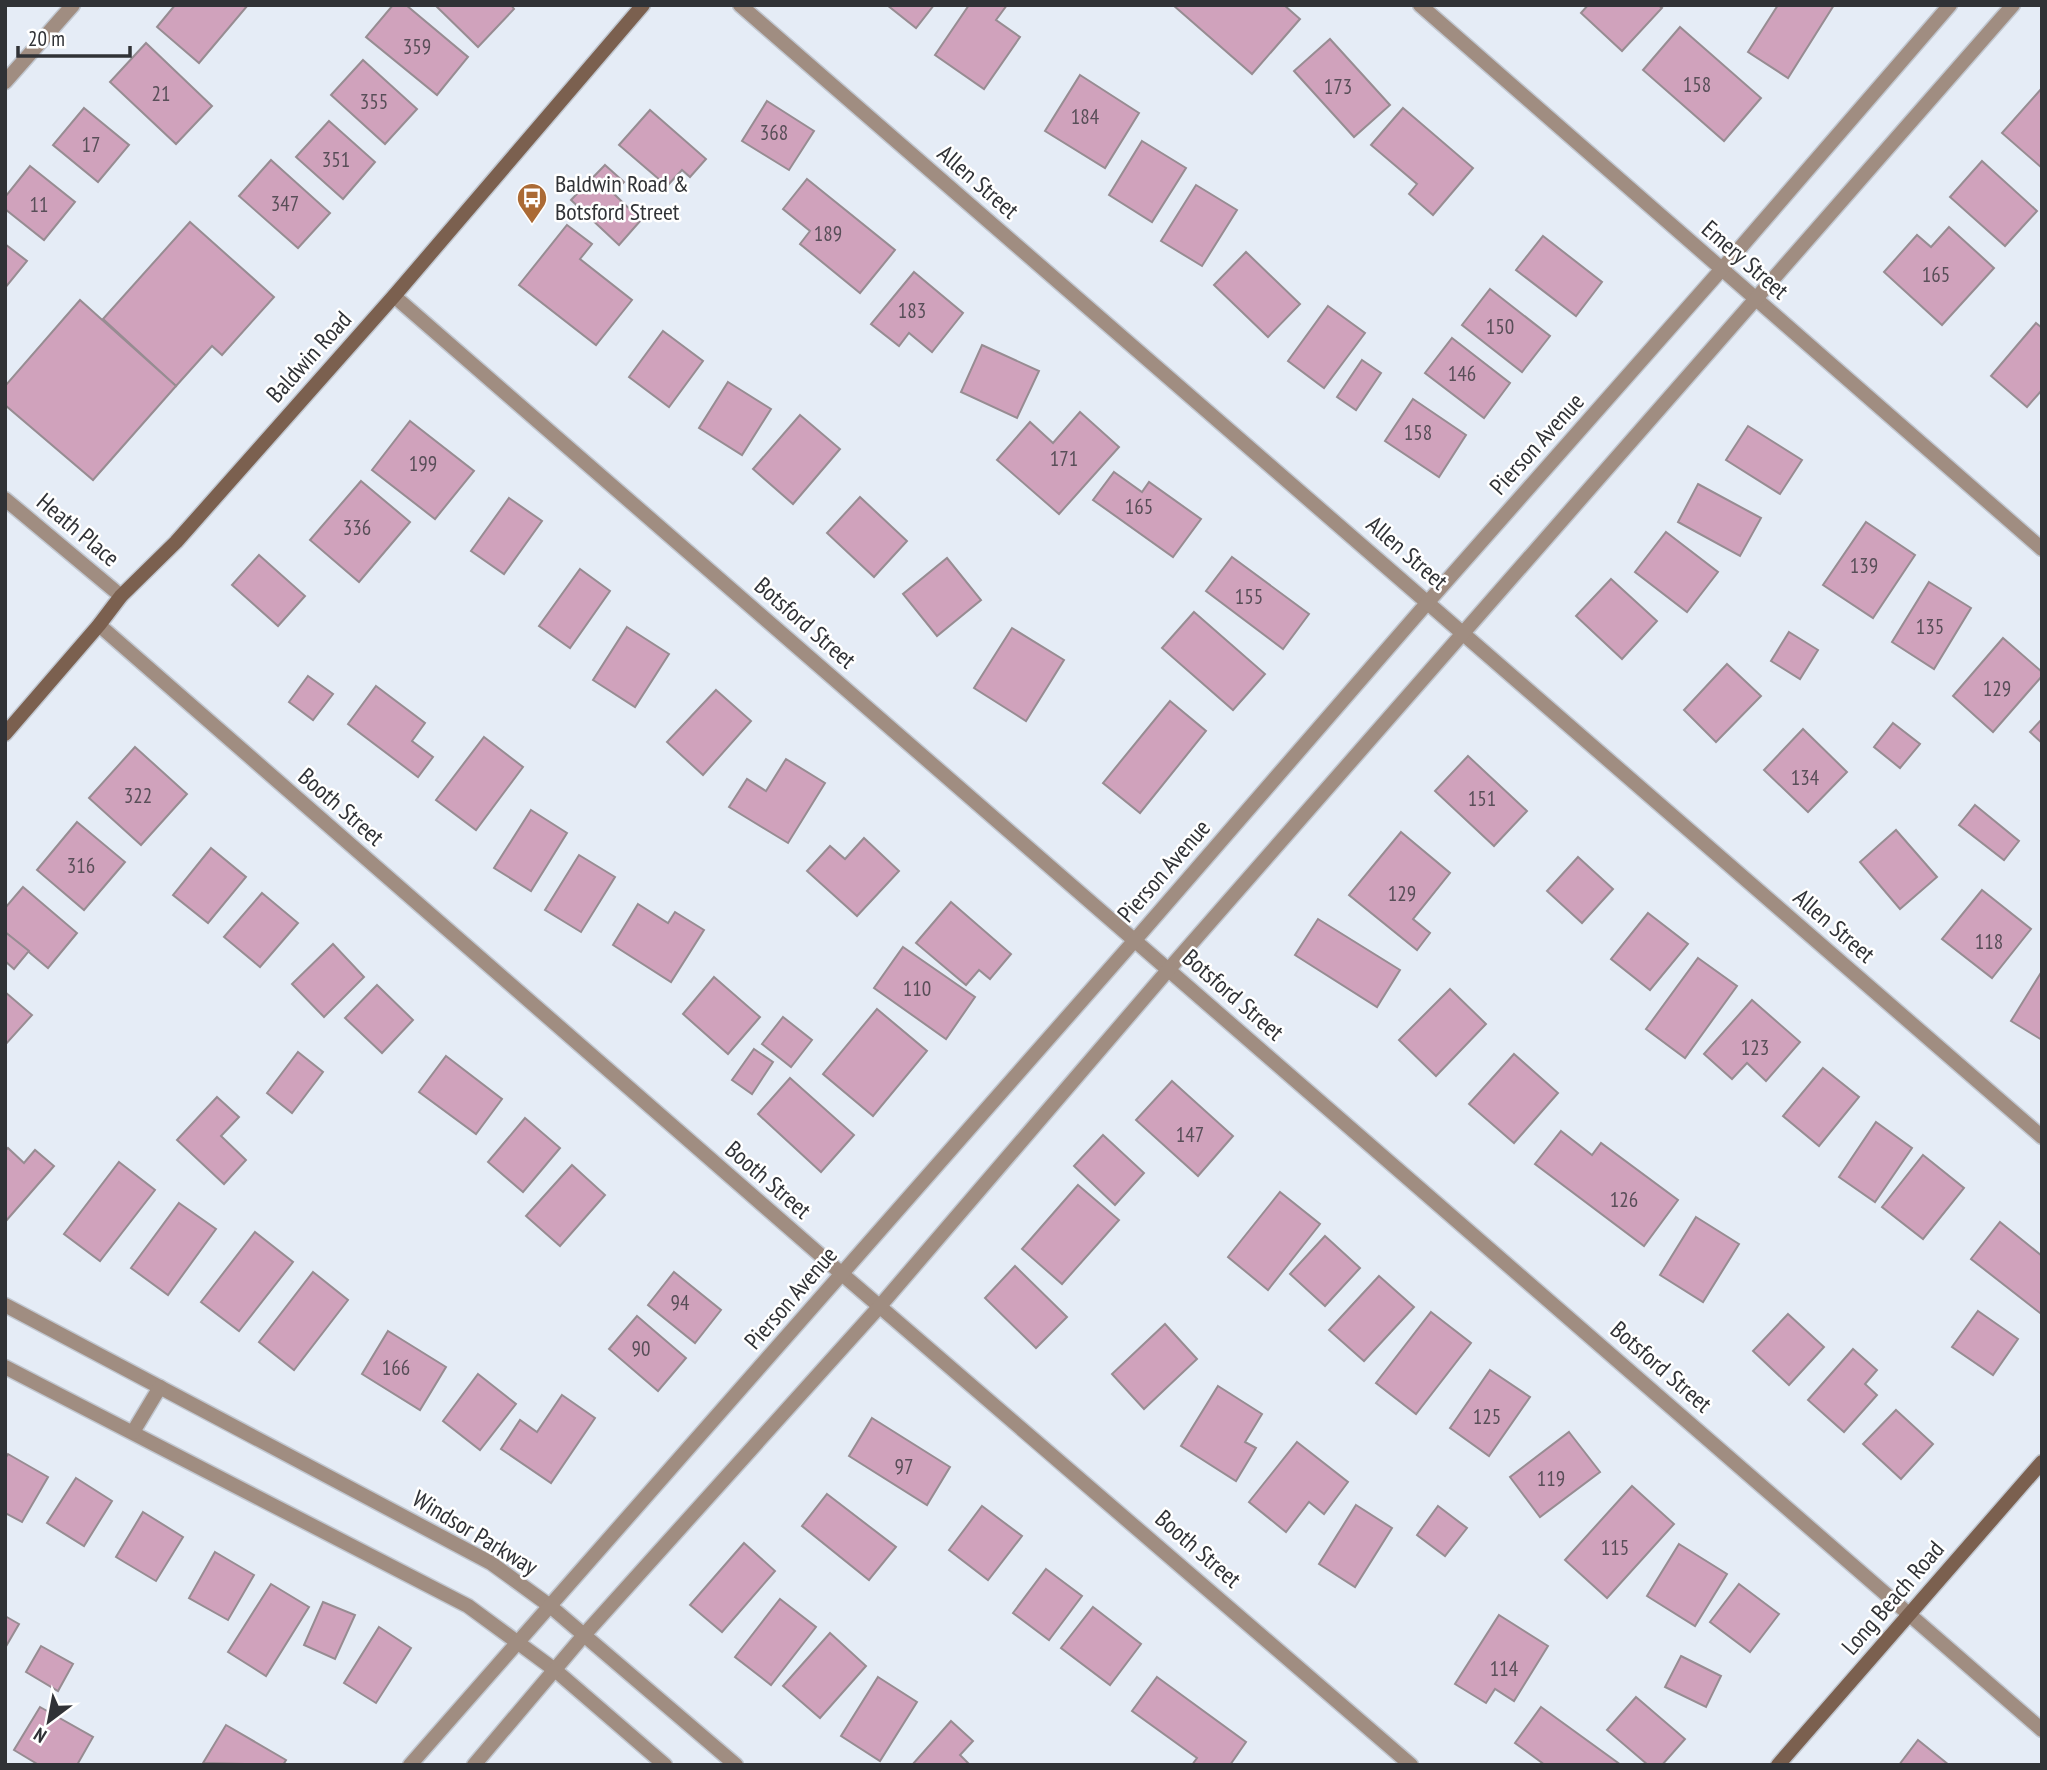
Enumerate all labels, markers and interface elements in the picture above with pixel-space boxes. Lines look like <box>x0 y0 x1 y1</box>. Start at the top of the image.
scale bar <box>18 14 130 58</box>
text: 20 m <box>28 25 65 52</box>
house number: 359 <box>403 33 431 60</box>
house number: 158 <box>1683 71 1711 98</box>
house number: 173 <box>1324 73 1352 100</box>
house number: 21 <box>152 80 170 107</box>
house number: 355 <box>360 88 388 115</box>
house number: 184 <box>1071 103 1100 130</box>
house number: 368 <box>760 119 788 146</box>
house number: 17 <box>82 131 100 158</box>
street label: Allen Street <box>931 138 1026 226</box>
house number: 351 <box>322 146 350 173</box>
place label: Baldwin Road & Botsford Street <box>555 168 689 227</box>
bus stop icon: Baldwin Road & Botsford Street <box>515 181 549 225</box>
house number: 347 <box>271 190 299 217</box>
house number: 11 <box>30 191 48 218</box>
street label: Emery Street <box>1695 213 1796 306</box>
house number: 189 <box>814 220 842 247</box>
house number: 165 <box>1922 261 1950 288</box>
house number: 183 <box>898 297 926 324</box>
street label: Baldwin Road <box>259 304 358 409</box>
house number: 150 <box>1486 313 1514 340</box>
house number: 146 <box>1448 360 1476 387</box>
street label: Pierson Avenue <box>1483 386 1591 501</box>
house number: 158 <box>1404 419 1432 446</box>
house number: 171 <box>1050 445 1078 472</box>
house number: 199 <box>409 450 437 477</box>
street label: Heath Place <box>31 486 126 573</box>
house number: 165 <box>1125 493 1153 520</box>
street label: Allen Street <box>1360 509 1455 597</box>
house number: 336 <box>343 514 371 541</box>
house number: 139 <box>1850 552 1878 579</box>
street label: Botsford Street <box>748 570 863 675</box>
house number: 155 <box>1235 583 1263 610</box>
house number: 135 <box>1916 613 1944 640</box>
house number: 129 <box>1983 675 2011 702</box>
street label: Booth Street <box>292 761 391 853</box>
house number: 134 <box>1791 764 1820 791</box>
house number: 322 <box>124 782 152 809</box>
house number: 151 <box>1468 785 1496 812</box>
street label: Pierson Avenue <box>1110 813 1217 929</box>
house number: 316 <box>67 852 95 879</box>
house number: 129 <box>1388 880 1416 907</box>
street label: Allen Street <box>1787 882 1882 970</box>
house number: 118 <box>1975 928 2003 955</box>
street label: Botsford Street <box>1176 942 1291 1047</box>
house number: 110 <box>903 975 931 1002</box>
house number: 123 <box>1741 1034 1769 1061</box>
house number: 147 <box>1176 1121 1204 1148</box>
street label: Booth Street <box>719 1134 818 1226</box>
house number: 126 <box>1610 1186 1638 1213</box>
street label: Pierson Avenue <box>737 1240 844 1356</box>
house number: 94 <box>671 1289 690 1316</box>
street label: Botsford Street <box>1604 1314 1719 1419</box>
house number: 90 <box>632 1335 650 1362</box>
house number: 166 <box>382 1354 410 1381</box>
house number: 125 <box>1473 1403 1501 1430</box>
house number: 97 <box>895 1453 913 1480</box>
house number: 119 <box>1537 1465 1565 1492</box>
street label: Windsor Parkway <box>407 1483 544 1582</box>
street label: Booth Street <box>1149 1503 1248 1595</box>
house number: 115 <box>1601 1534 1629 1561</box>
street label: Long Beach Road <box>1835 1534 1951 1661</box>
house number: 114 <box>1490 1655 1519 1682</box>
north arrow <box>14 1686 84 1756</box>
text: N <box>29 1723 51 1748</box>

